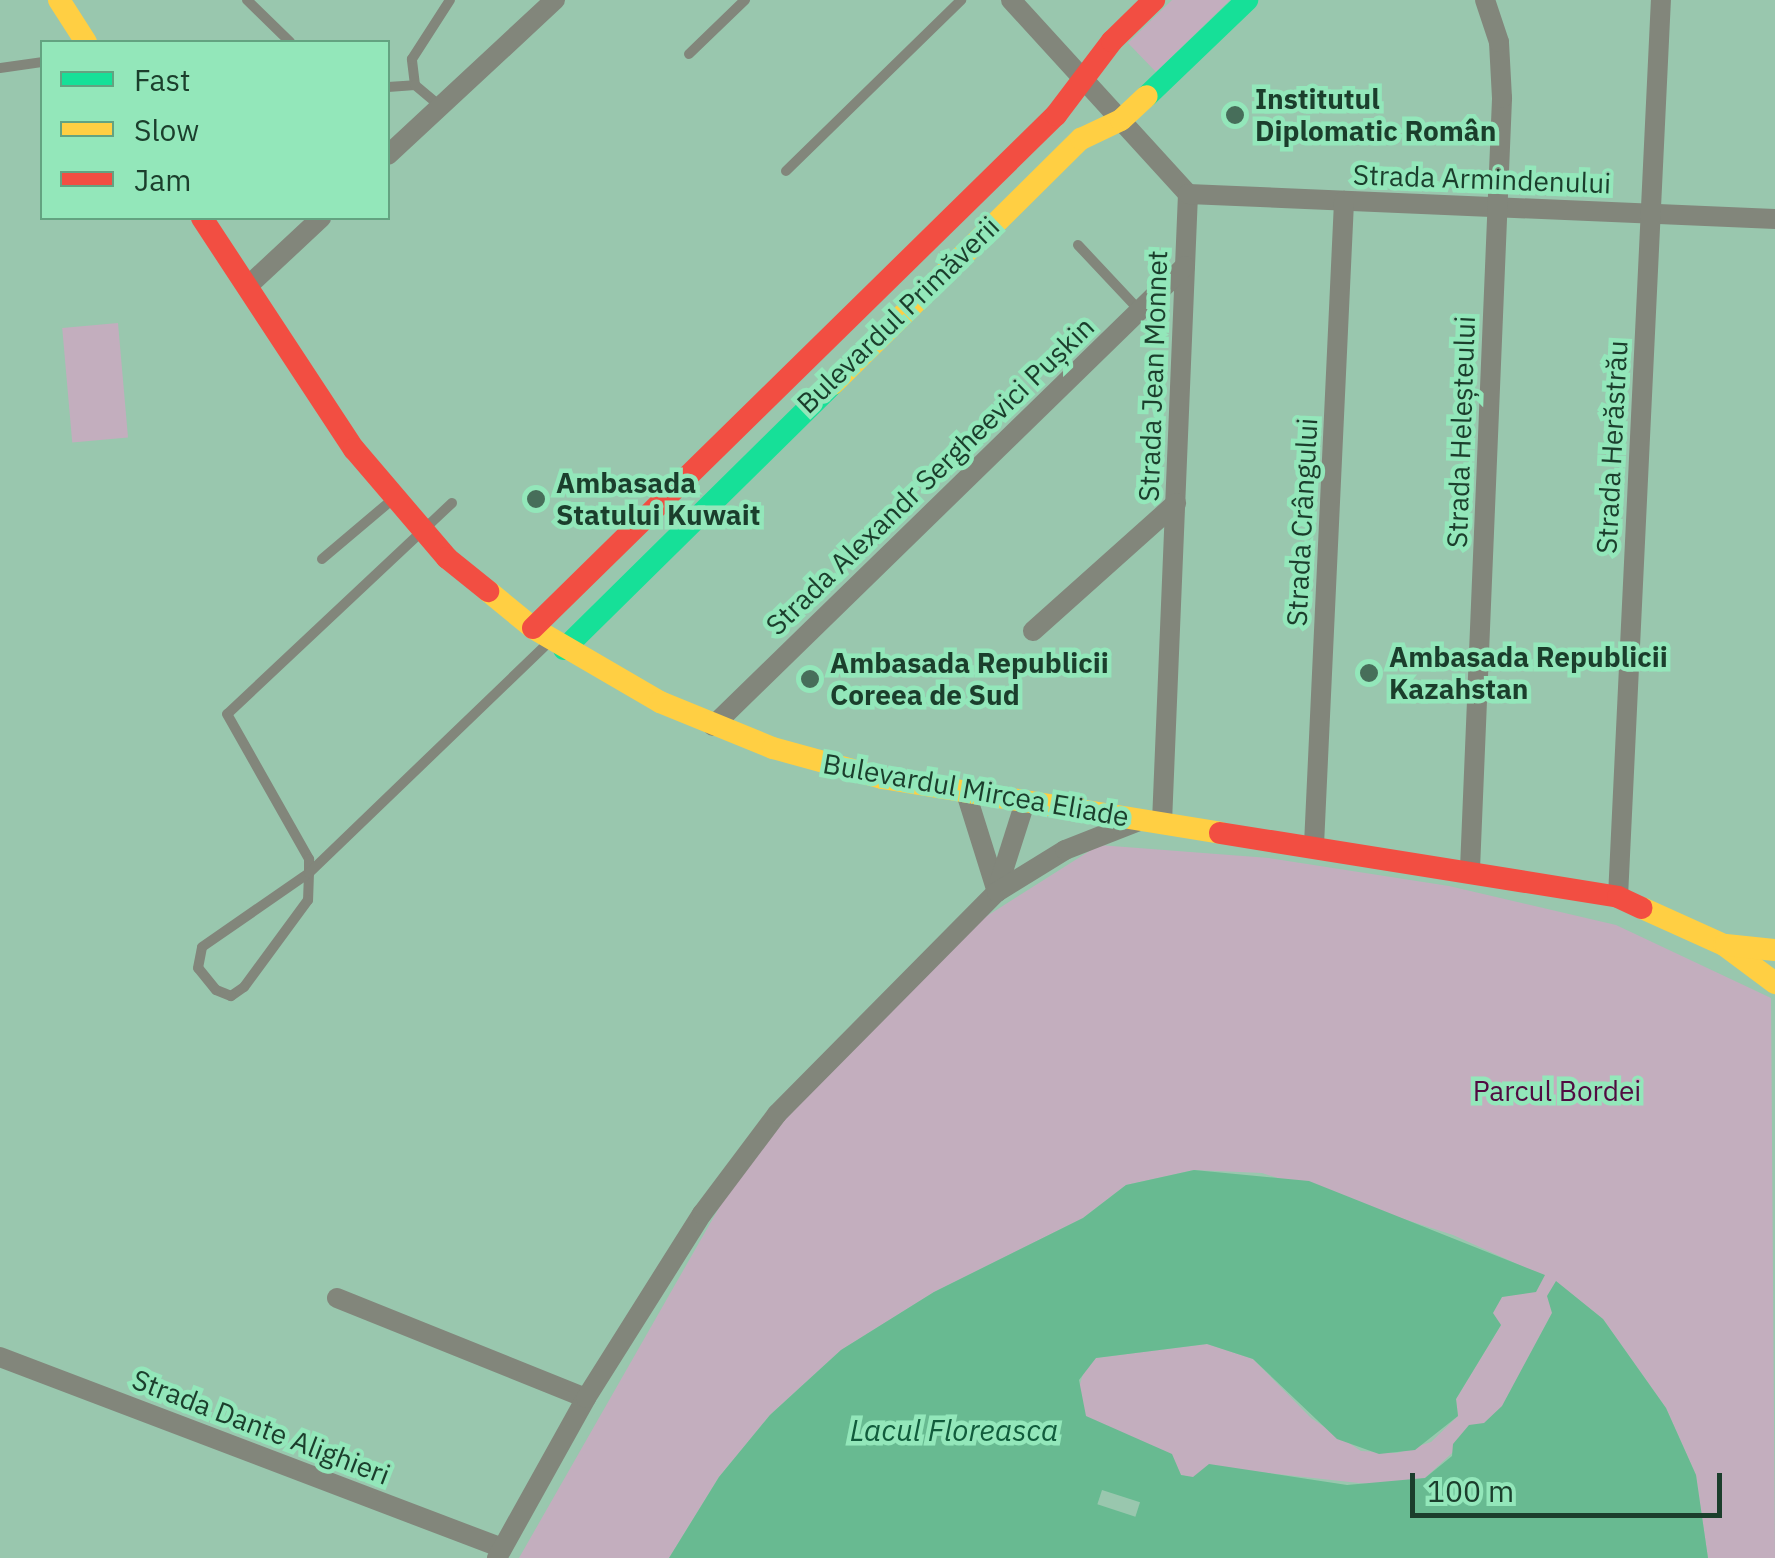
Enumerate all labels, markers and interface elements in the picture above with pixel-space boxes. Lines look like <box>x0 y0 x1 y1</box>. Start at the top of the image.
legend <box>40 40 390 220</box>
text: Fast <box>134 60 191 99</box>
place label: Institutul Diplomatic Român <box>1255 82 1496 148</box>
marker: Institutul Diplomatic Român <box>1224 104 1246 126</box>
text: Slow <box>134 110 199 149</box>
street label: Strada Armindenului <box>1352 158 1612 200</box>
text: Jam <box>134 160 192 199</box>
street label: Bulevardul Primăverii <box>790 210 1006 420</box>
street label: Strada Jean Monnet <box>1132 250 1174 502</box>
street label: Strada Alexandr Sergheevici Pușkin <box>759 310 1101 642</box>
street label: Strada Heleșteului <box>1440 315 1482 549</box>
street label: Strada Herăstrău <box>1590 339 1634 555</box>
street label: Strada Crângului <box>1280 417 1324 627</box>
place label: Ambasada Statului Kuwait <box>556 466 760 532</box>
marker: Ambasada Statului Kuwait <box>525 488 547 510</box>
place label: Ambasada Republicii Kazahstan <box>1389 640 1668 706</box>
place label: Ambasada Republicii Coreea de Sud <box>830 646 1109 712</box>
marker: Ambasada Republicii Kazahstan <box>1358 662 1380 684</box>
marker: Ambasada Republicii Coreea de Sud <box>799 668 821 690</box>
street label: Bulevardul Mircea Eliade <box>820 747 1132 833</box>
park label: Parcul Bordei <box>1473 1074 1641 1108</box>
street label: Strada Dante Alighieri <box>127 1362 395 1492</box>
water label: Lacul Floreasca <box>850 1412 1058 1448</box>
scale bar <box>1415 1453 1728 1515</box>
text: 100 m <box>1427 1471 1514 1510</box>

